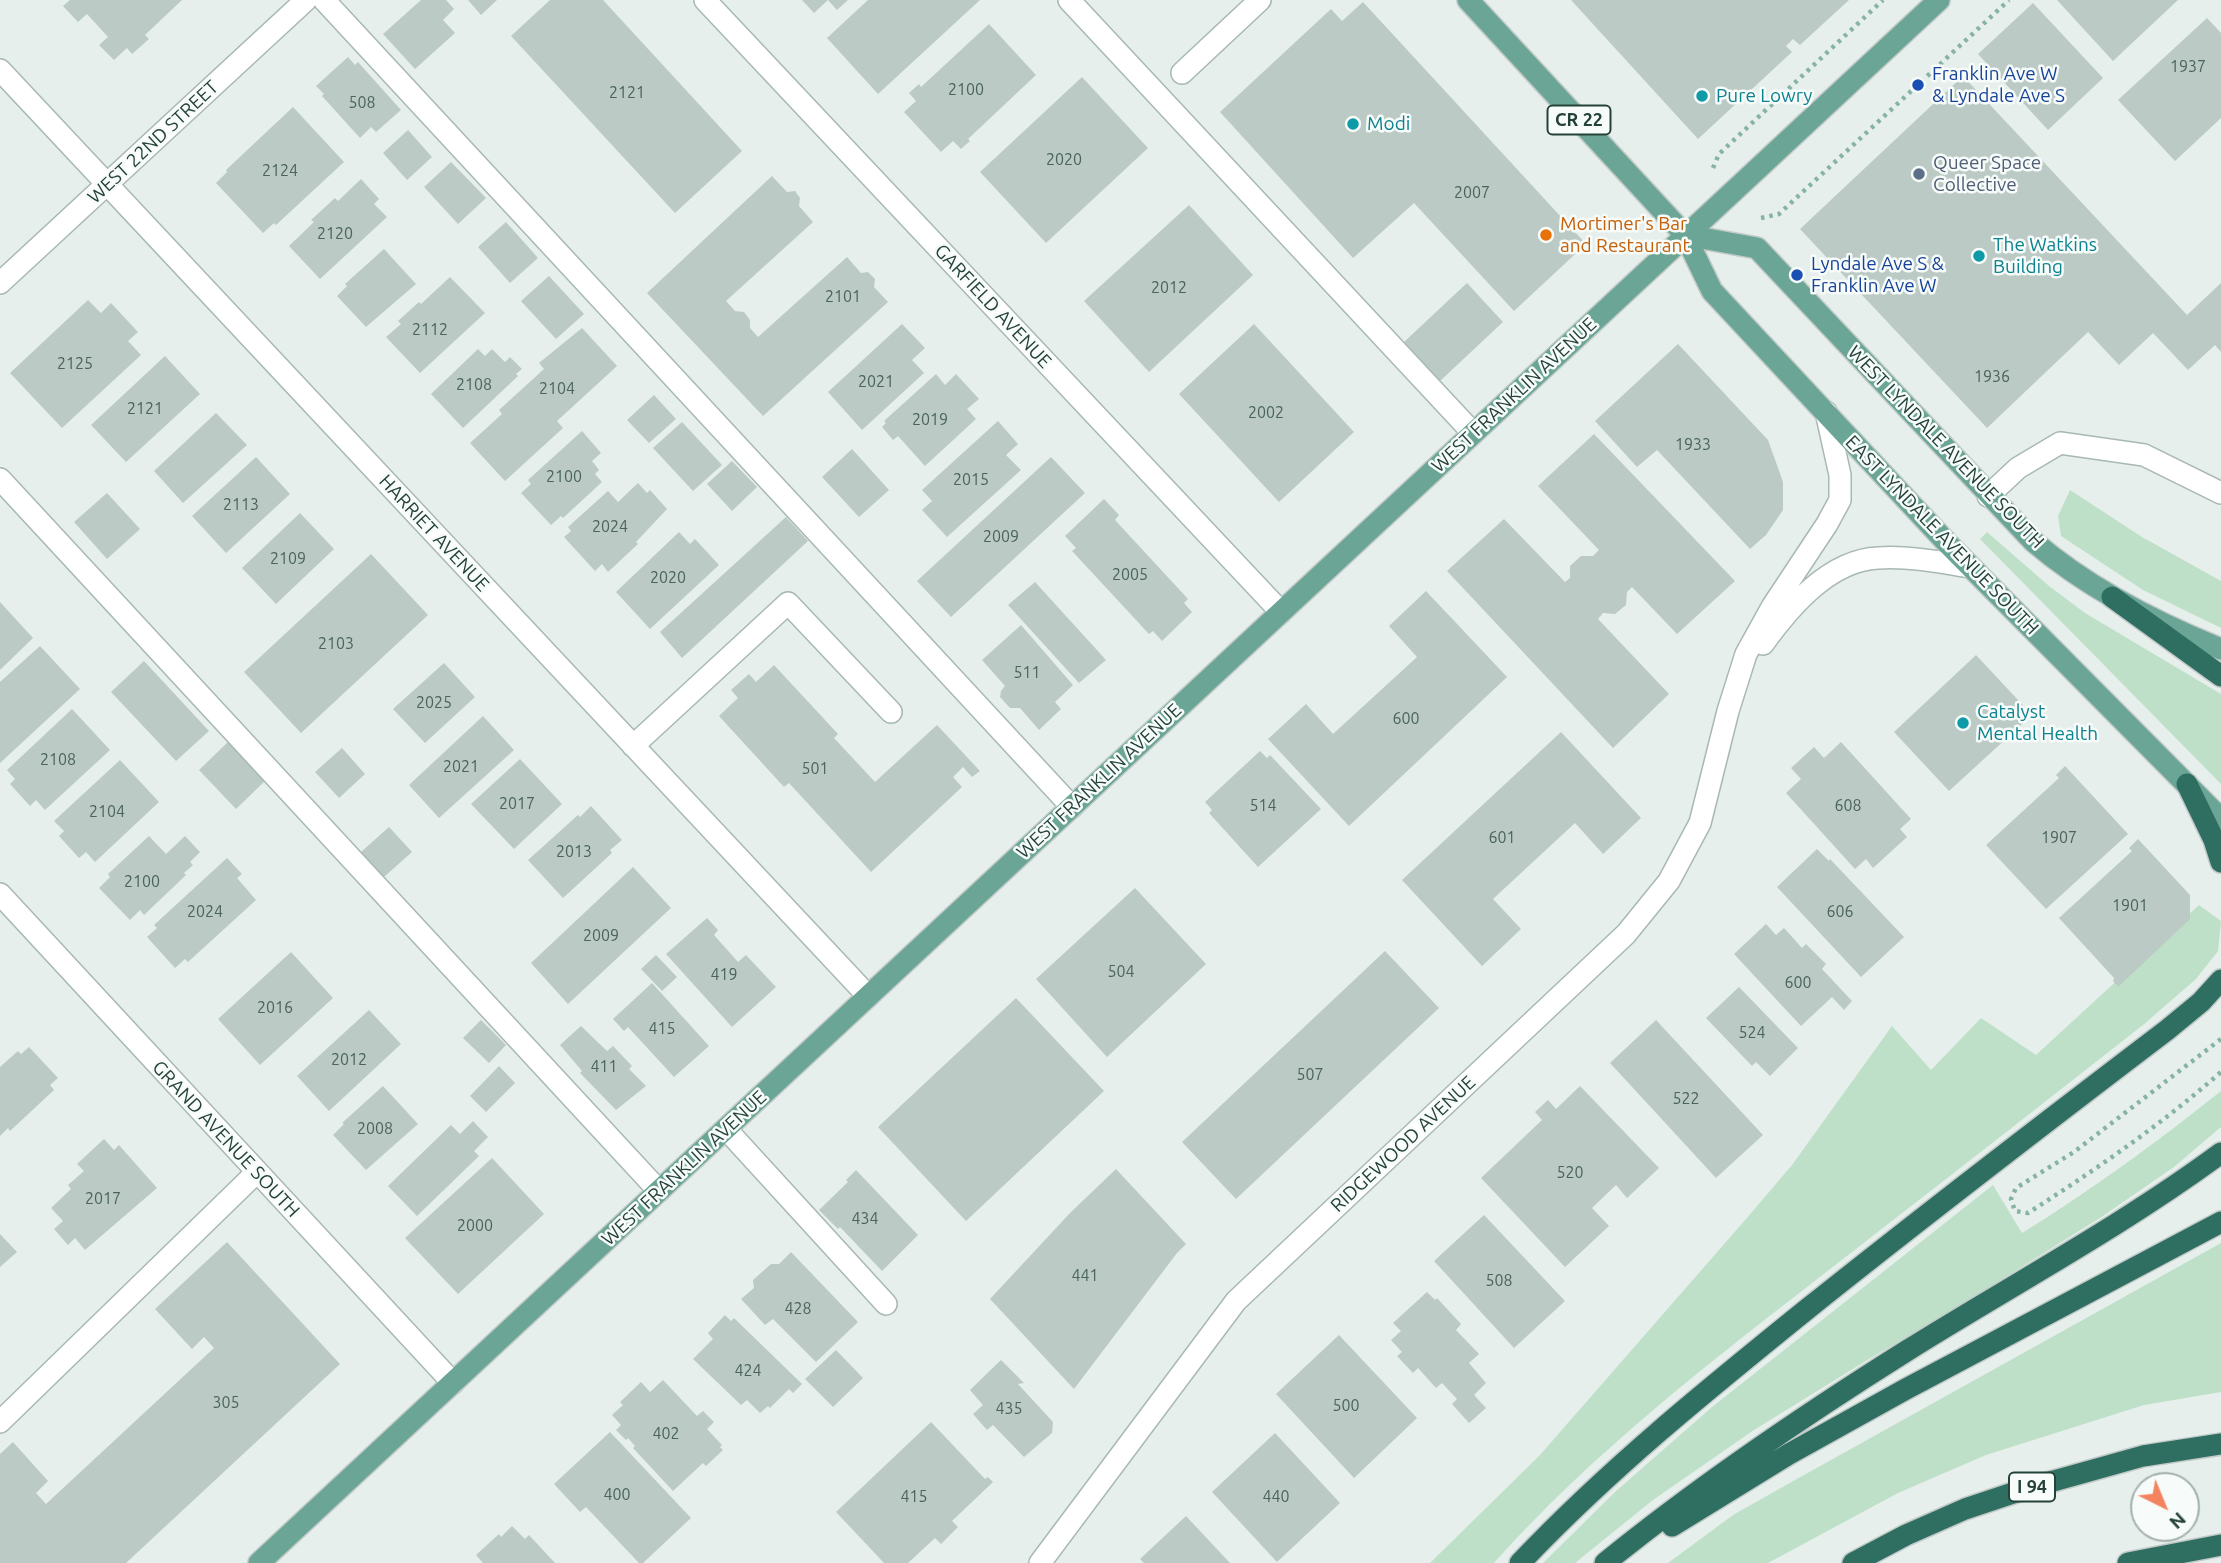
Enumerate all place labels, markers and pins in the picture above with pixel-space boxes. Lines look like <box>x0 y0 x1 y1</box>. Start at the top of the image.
place label: Franklin Ave W & Lyndale Ave S <box>1932 63 2065 107</box>
marker: Franklin Ave W & Lyndale Ave S <box>1910 77 1926 93</box>
place label: Pure Lowry <box>1716 85 1813 107</box>
marker: Pure Lowry <box>1694 88 1710 104</box>
place label: Modi <box>1367 113 1410 135</box>
marker: Modi <box>1345 116 1361 132</box>
place label: Queer Space Collective <box>1933 152 2041 196</box>
marker: Queer Space Collective <box>1911 166 1927 182</box>
place label: Mortimer's Bar and Restaurant <box>1560 213 1690 257</box>
marker: Mortimer's Bar and Restaurant <box>1538 227 1554 243</box>
place label: The Watkins Building <box>1993 234 2097 278</box>
marker: The Watkins Building <box>1971 248 1987 264</box>
place label: Lyndale Ave S & Franklin Ave W <box>1811 253 1944 297</box>
marker: Lyndale Ave S & Franklin Ave W <box>1789 267 1805 283</box>
place label: Catalyst Mental Health <box>1977 701 2098 745</box>
marker: Catalyst Mental Health <box>1955 715 1971 731</box>

